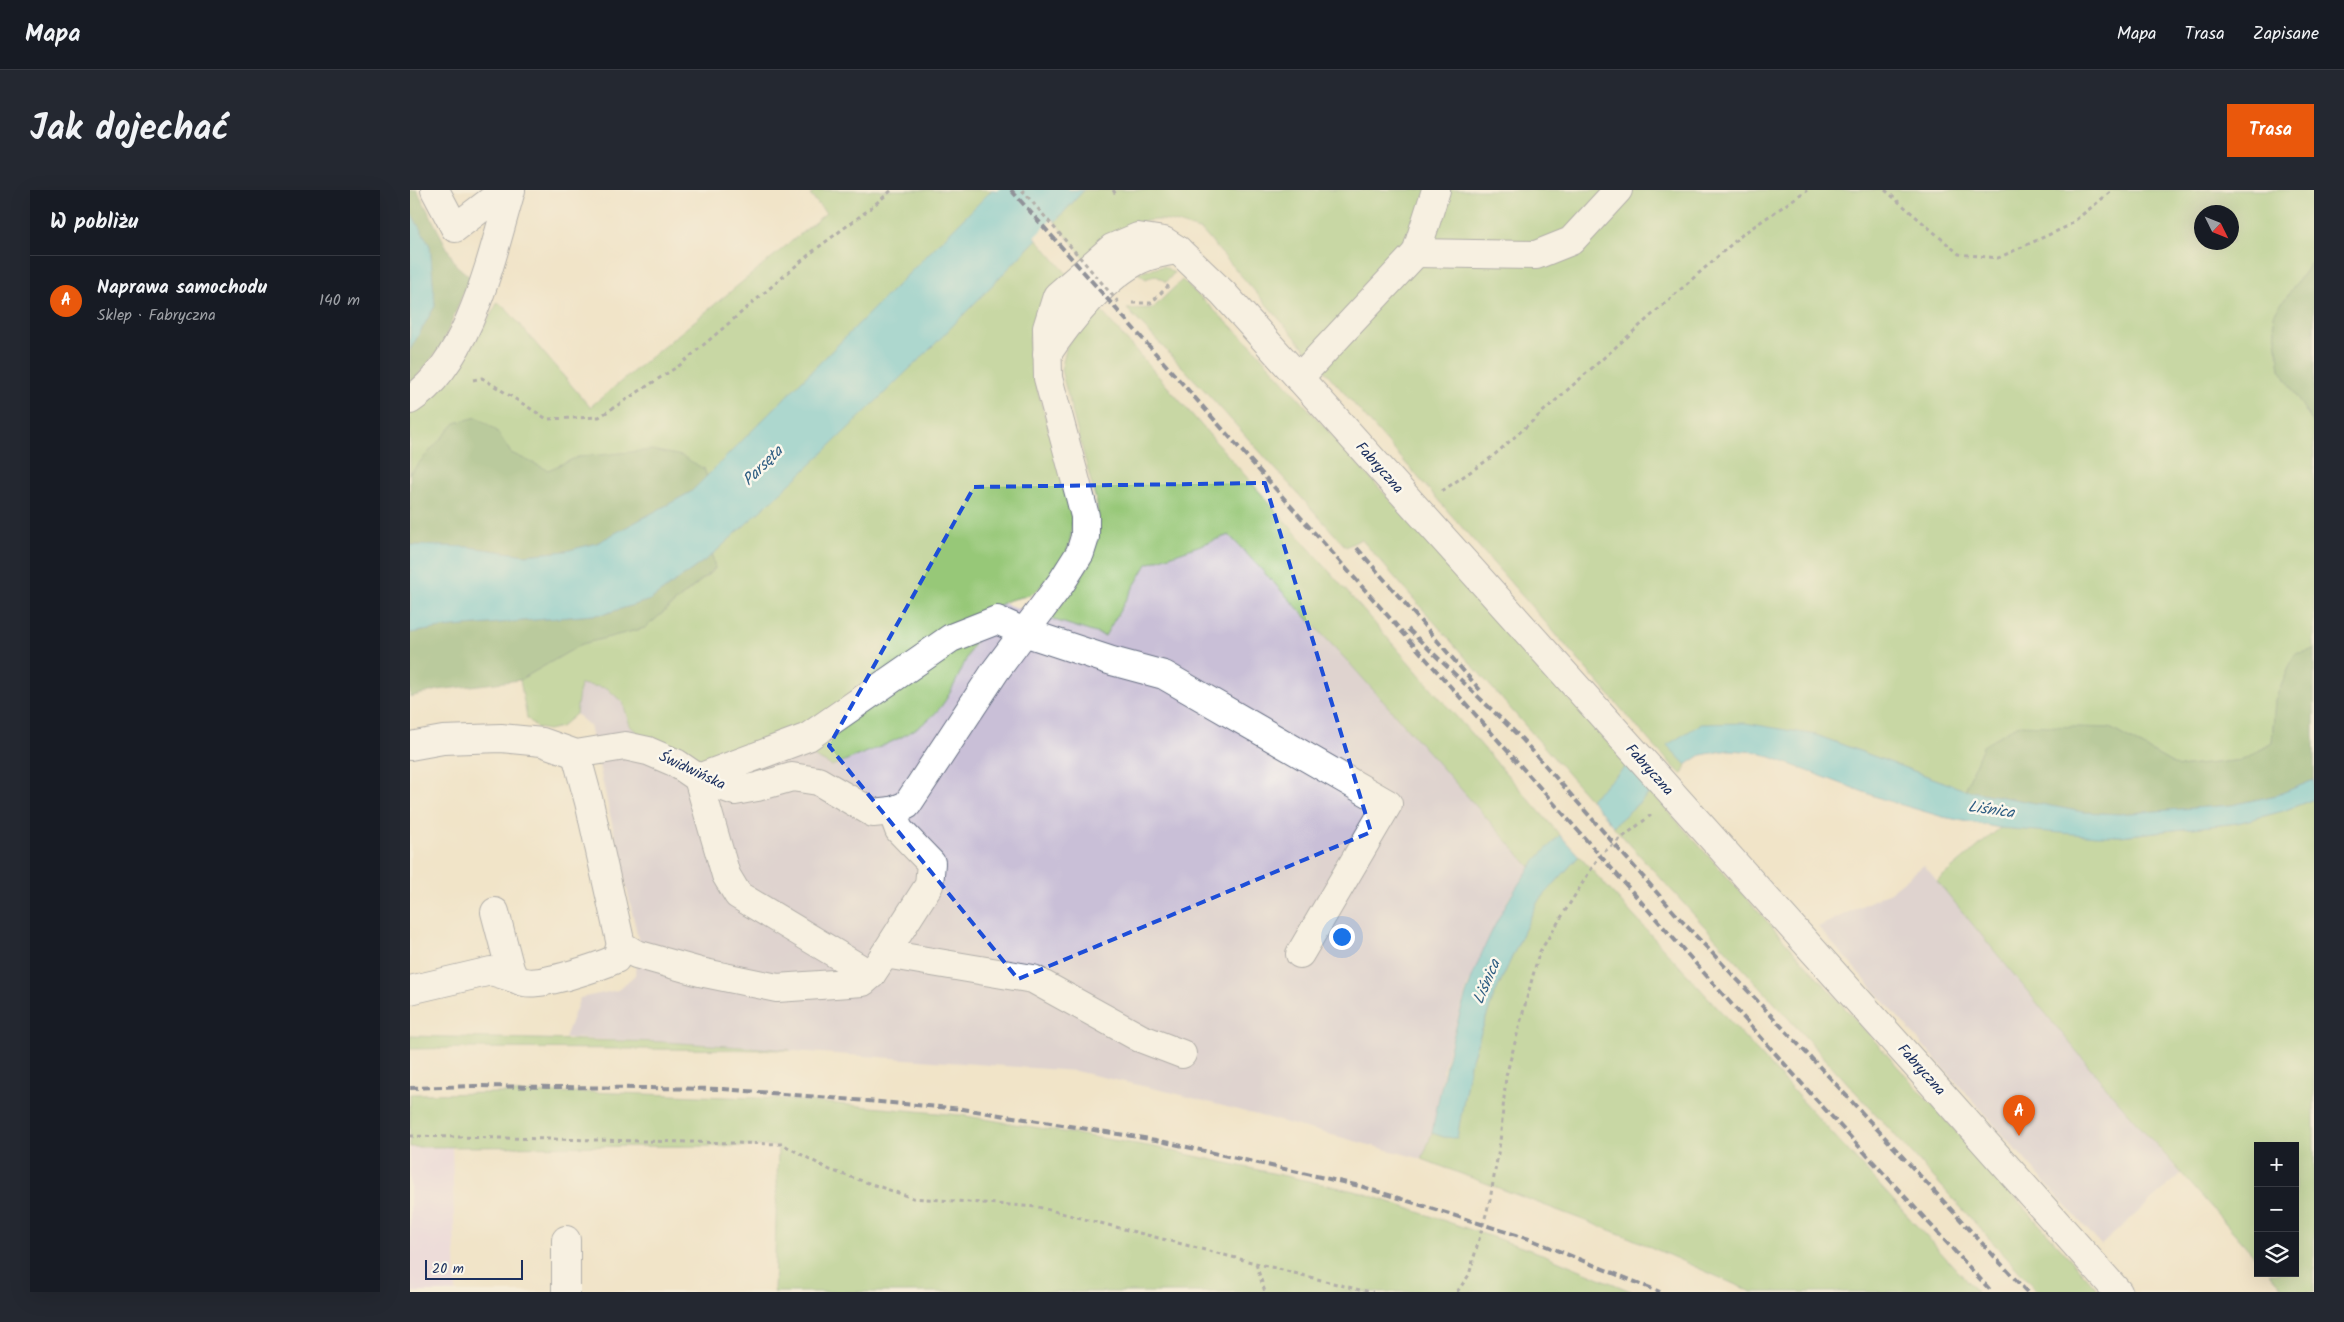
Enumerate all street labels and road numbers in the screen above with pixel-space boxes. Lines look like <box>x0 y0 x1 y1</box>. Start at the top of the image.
street label: Fabryczna <box>1349 437 1409 499</box>
street label: Fabryczna <box>1619 739 1679 801</box>
street label: Świdwińska <box>655 745 729 797</box>
street label: Fabryczna <box>1891 1039 1951 1101</box>

